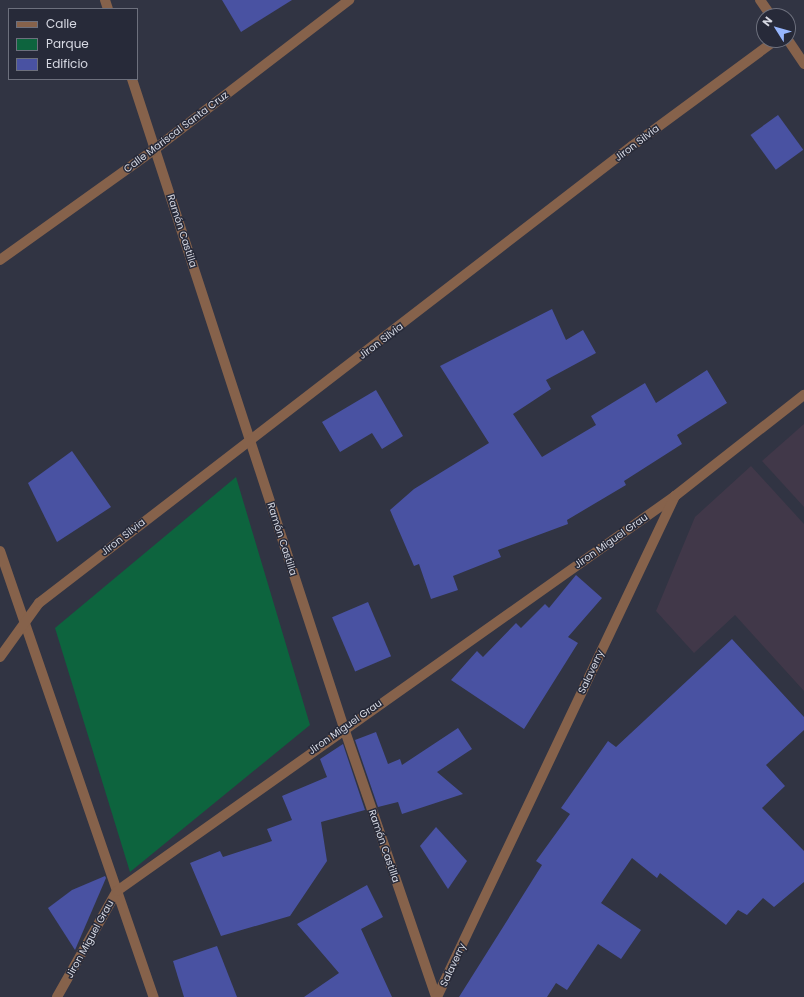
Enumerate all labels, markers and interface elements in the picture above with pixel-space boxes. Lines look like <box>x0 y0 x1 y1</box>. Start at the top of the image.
legend <box>8 8 138 80</box>
north arrow <box>756 8 796 48</box>
text: N <box>758 13 776 30</box>
text: Calle <box>46 15 77 32</box>
text: Parque <box>46 35 89 52</box>
text: Edificio <box>46 55 88 72</box>
street label: Calle Mariscal Santa Cruz <box>121 89 231 175</box>
street label: Jiron Silvia <box>612 122 662 164</box>
street label: Ramón Castilla <box>165 193 199 269</box>
street label: Jiron Silvia <box>356 320 406 362</box>
street label: Ramón Castilla <box>265 501 299 577</box>
street label: Jiron Miguel Grau <box>572 511 650 571</box>
street label: Jiron Silvia <box>99 516 147 558</box>
street label: Salaverry <box>576 648 606 696</box>
street label: Jiron Miguel Grau <box>306 697 384 757</box>
street label: Ramón Castilla <box>366 808 402 884</box>
street label: Jiron Miguel Grau <box>64 898 116 980</box>
street label: Salaverry <box>438 941 468 989</box>

